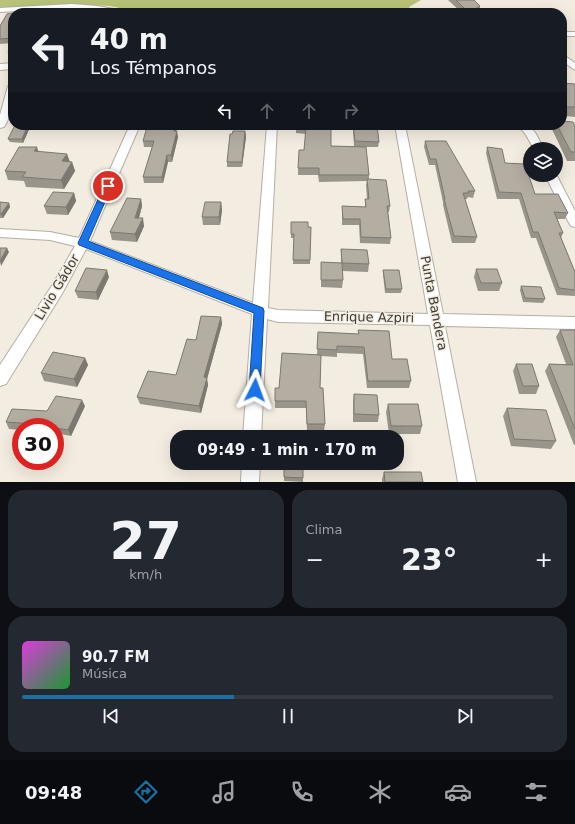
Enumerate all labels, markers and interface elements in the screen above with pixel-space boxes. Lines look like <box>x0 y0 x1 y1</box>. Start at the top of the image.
text: 40 m <box>90 23 168 56</box>
icon: left <box>24 24 76 76</box>
text: Los Témpanos <box>90 57 217 78</box>
icon: left <box>214 100 236 122</box>
icon: ahead <box>256 100 278 122</box>
icon: ahead <box>298 100 320 122</box>
icon: right <box>340 100 362 122</box>
map controls <box>523 142 563 182</box>
button: layers <box>523 142 563 182</box>
pin <box>91 169 125 203</box>
icon: arrive <box>97 175 119 197</box>
street label: Livio Gádor <box>32 251 83 323</box>
street label: Punta Bandera <box>417 254 451 352</box>
street label: Enrique Azpiri <box>324 309 414 325</box>
position arrow <box>234 369 276 411</box>
speed limit sign: 30 <box>12 418 64 470</box>
text: 09:49 · 1 min · 170 m <box>197 441 377 459</box>
text: 27 <box>110 511 182 571</box>
text: Clima <box>306 522 342 537</box>
text: 23° <box>401 542 458 577</box>
text: − <box>306 547 324 572</box>
text: + <box>535 547 553 572</box>
text: km/h <box>129 567 162 582</box>
text: 90.7 FM <box>82 648 149 666</box>
text: Música <box>82 666 127 681</box>
icon: previous <box>100 705 122 727</box>
icon: pause <box>277 705 299 727</box>
icon: next <box>454 705 476 727</box>
icon: directions <box>132 778 160 806</box>
icon: music <box>210 778 238 806</box>
icon: phone <box>288 778 316 806</box>
icon: climate <box>366 778 394 806</box>
icon: car <box>444 778 472 806</box>
icon: filters <box>522 778 550 806</box>
text: 09:48 <box>25 782 82 803</box>

